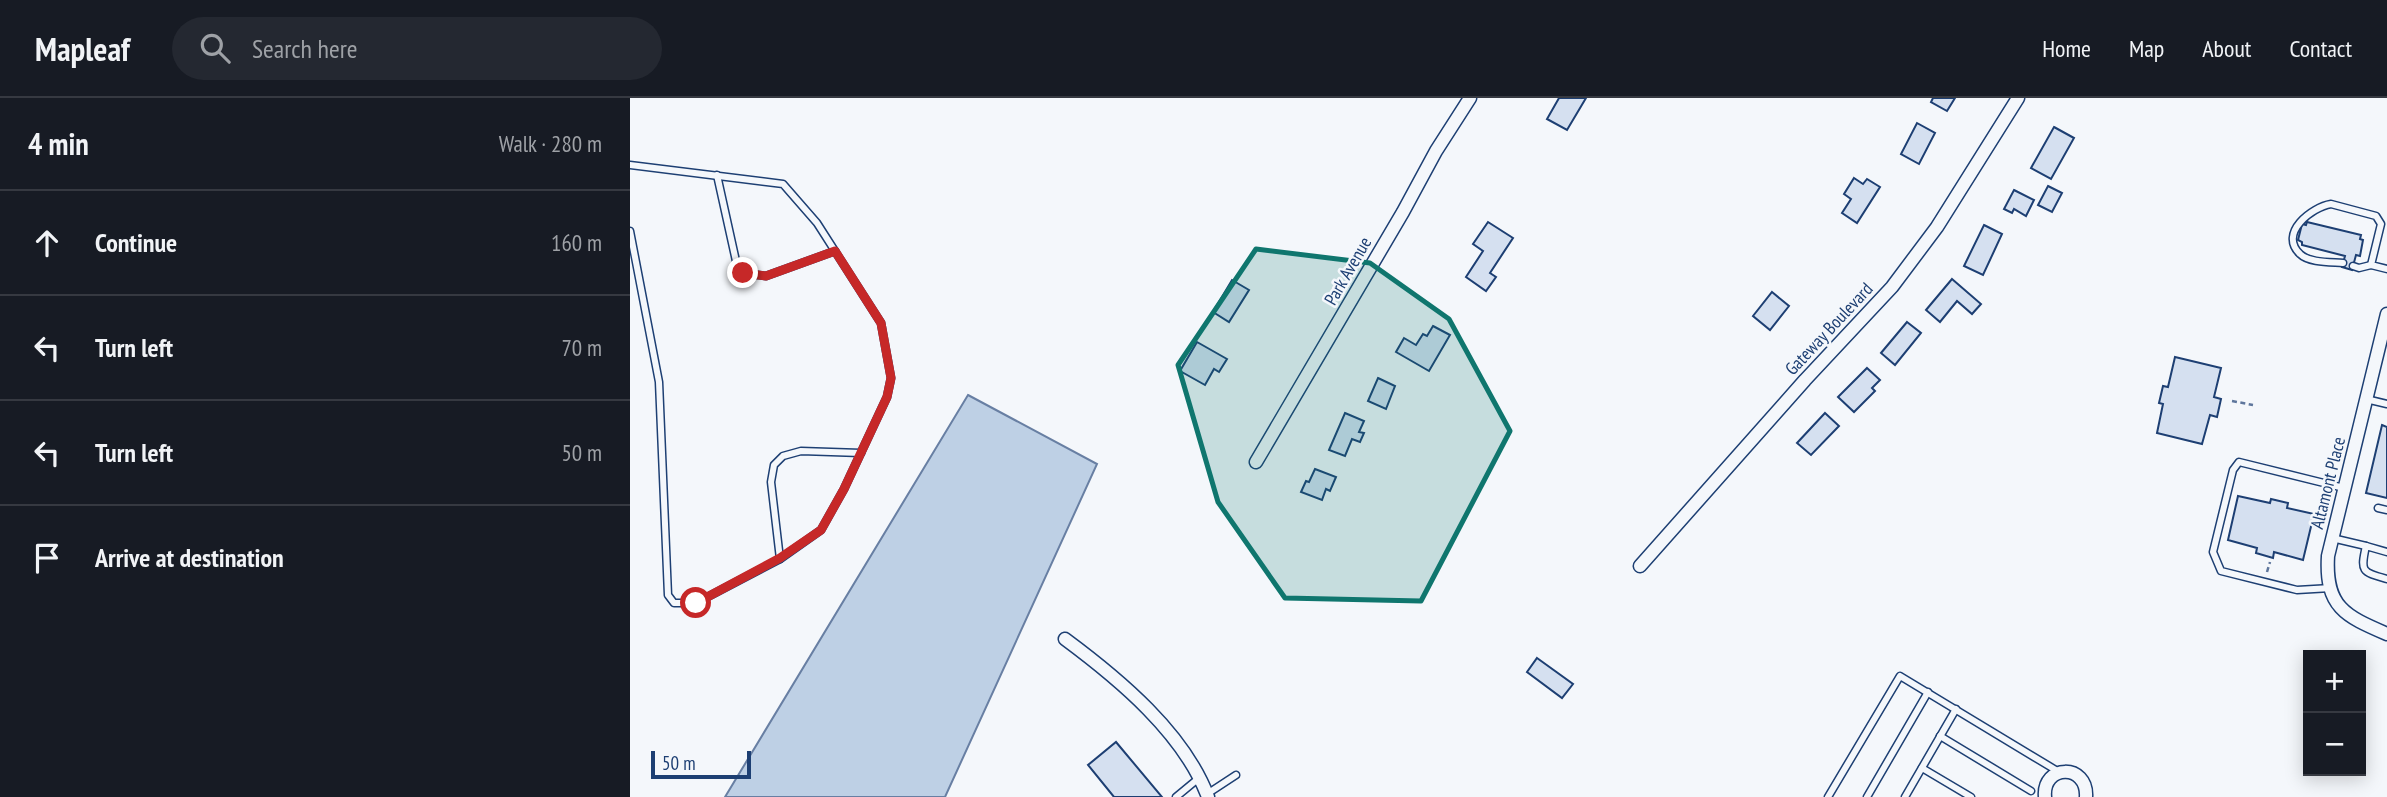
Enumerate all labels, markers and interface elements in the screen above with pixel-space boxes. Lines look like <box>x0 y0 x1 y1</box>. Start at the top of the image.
search box <box>172 17 662 80</box>
text: Mapleaf <box>35 27 130 70</box>
icon: search <box>196 29 234 67</box>
text: Search here <box>252 32 358 65</box>
text: Home <box>2042 33 2091 64</box>
text: Map <box>2129 33 2164 64</box>
text: About <box>2202 33 2251 64</box>
text: Contact <box>2289 33 2352 64</box>
text: 4 min <box>28 124 89 163</box>
text: Walk · 280 m <box>499 129 602 158</box>
icon: ahead <box>28 224 66 262</box>
text: Continue <box>95 226 177 259</box>
text: 160 m <box>551 228 602 257</box>
street label: Park Avenue <box>1319 232 1376 309</box>
route end <box>727 257 758 288</box>
street label: Gateway Boulevard <box>1780 278 1877 380</box>
icon: left <box>28 329 66 367</box>
text: Turn left <box>95 331 173 364</box>
text: 70 m <box>561 333 602 362</box>
icon: left <box>28 434 66 472</box>
street label: Altamont Place <box>2305 434 2350 531</box>
text: Turn left <box>95 436 173 469</box>
text: 50 m <box>561 438 602 467</box>
icon: arrive <box>28 539 66 577</box>
text: Arrive at destination <box>95 541 284 574</box>
route start <box>680 587 711 618</box>
map controls <box>2303 650 2366 776</box>
button: + <box>2303 650 2366 713</box>
button: − <box>2303 713 2366 776</box>
scale bar <box>651 748 751 780</box>
text: 50 m <box>662 751 696 775</box>

